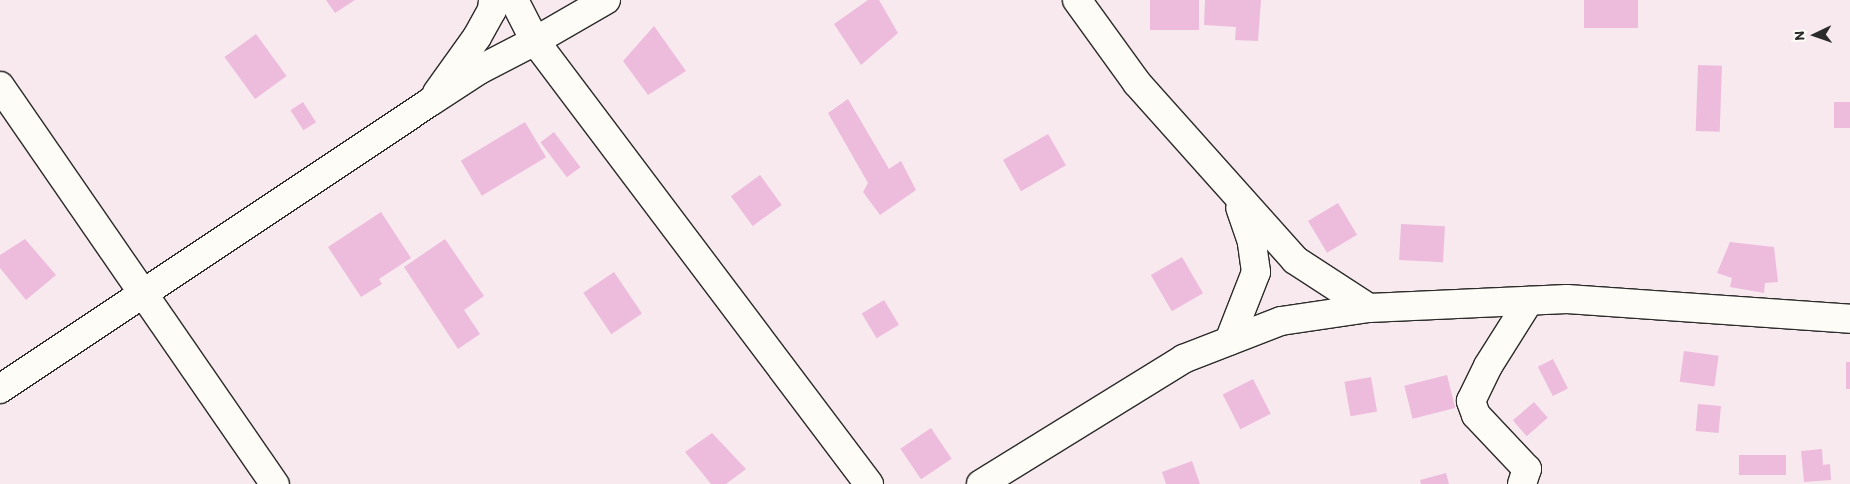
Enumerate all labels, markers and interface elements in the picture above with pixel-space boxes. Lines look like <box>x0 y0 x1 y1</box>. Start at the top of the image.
north arrow <box>1790 10 1840 60</box>
text: N <box>1791 31 1808 41</box>

